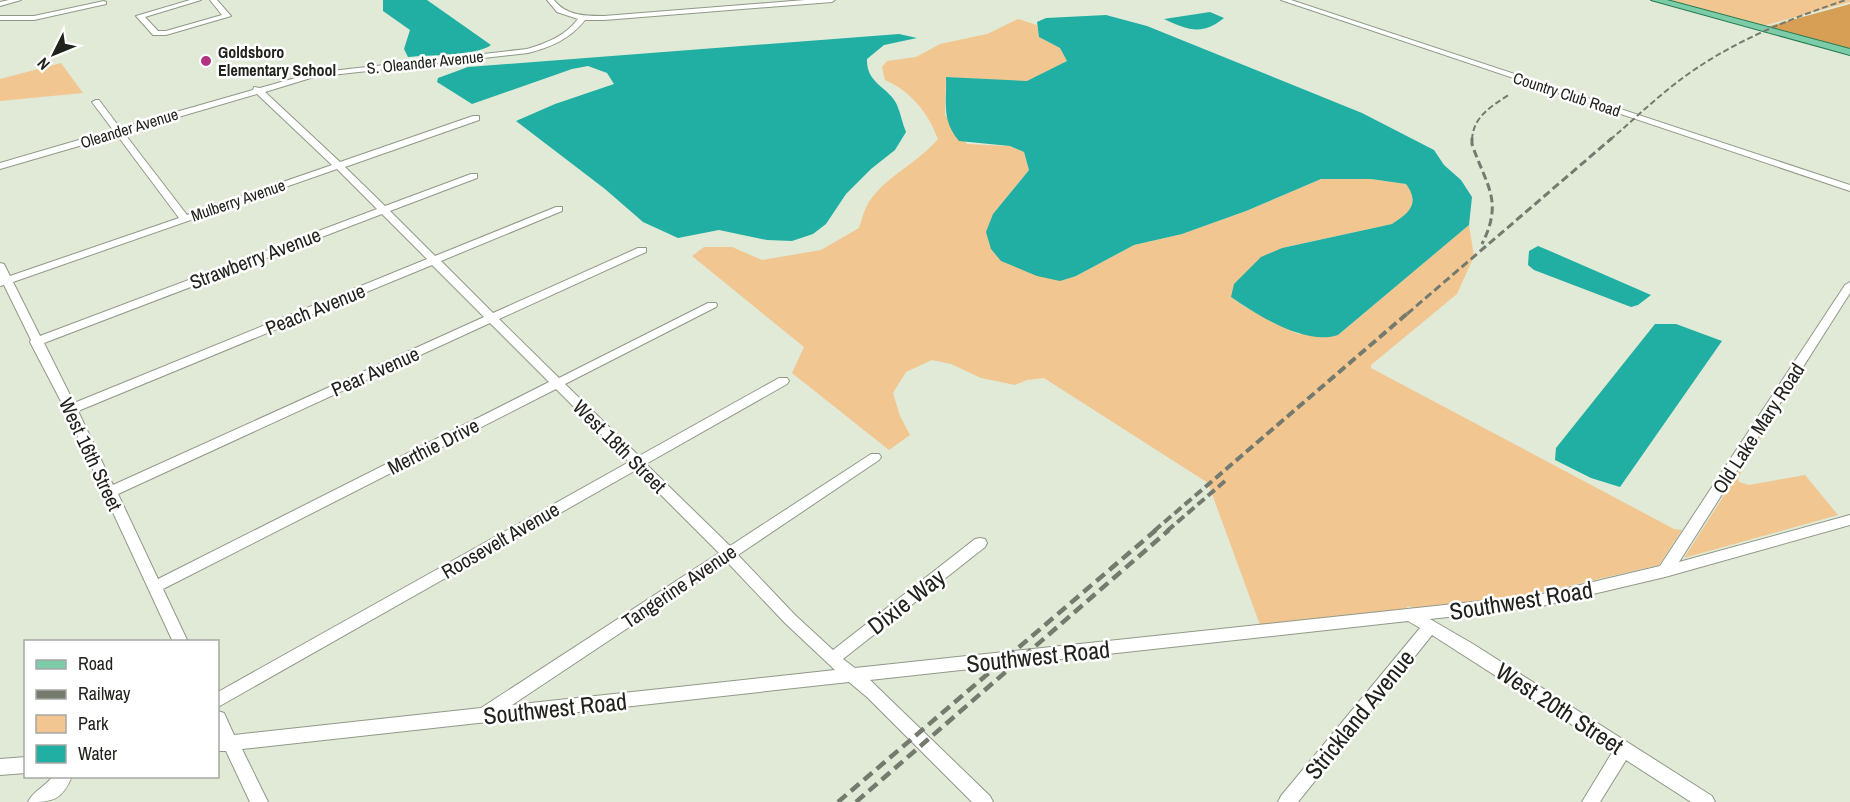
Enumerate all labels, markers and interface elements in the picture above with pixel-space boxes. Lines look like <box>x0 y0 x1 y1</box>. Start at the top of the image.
north arrow <box>24 24 84 84</box>
place label: Goldsboro Elementary School <box>218 41 336 81</box>
street label: S. Oleander Avenue <box>366 45 484 79</box>
text: N <box>32 53 54 75</box>
marker: Goldsboro Elementary School <box>199 54 213 68</box>
street label: Country Club Road <box>1511 66 1623 122</box>
street label: Oleander Avenue <box>77 103 181 153</box>
street label: Mulberry Avenue <box>188 174 288 226</box>
street label: Strawberry Avenue <box>186 221 324 295</box>
street label: Peach Avenue <box>261 277 369 341</box>
street label: Pear Avenue <box>327 340 423 402</box>
street label: Old Lake Mary Road <box>1706 358 1810 498</box>
street label: West 16th Street <box>53 393 129 515</box>
street label: West 18th Street <box>567 393 673 499</box>
street label: Merthie Drive <box>383 411 483 481</box>
street label: Roosevelt Avenue <box>436 495 564 585</box>
street label: Tangerine Avenue <box>617 538 741 634</box>
street label: Dixie Way <box>861 561 951 641</box>
street label: Southwest Road <box>1447 573 1595 627</box>
street label: Southwest Road <box>965 633 1111 679</box>
legend <box>24 640 219 778</box>
street label: Strickland Avenue <box>1297 642 1421 786</box>
text: Road <box>78 651 113 676</box>
street label: West 20th Street <box>1490 655 1630 762</box>
text: Railway <box>78 681 131 706</box>
street label: Southwest Road <box>482 685 628 731</box>
text: Park <box>78 711 109 736</box>
text: Water <box>78 741 117 766</box>

